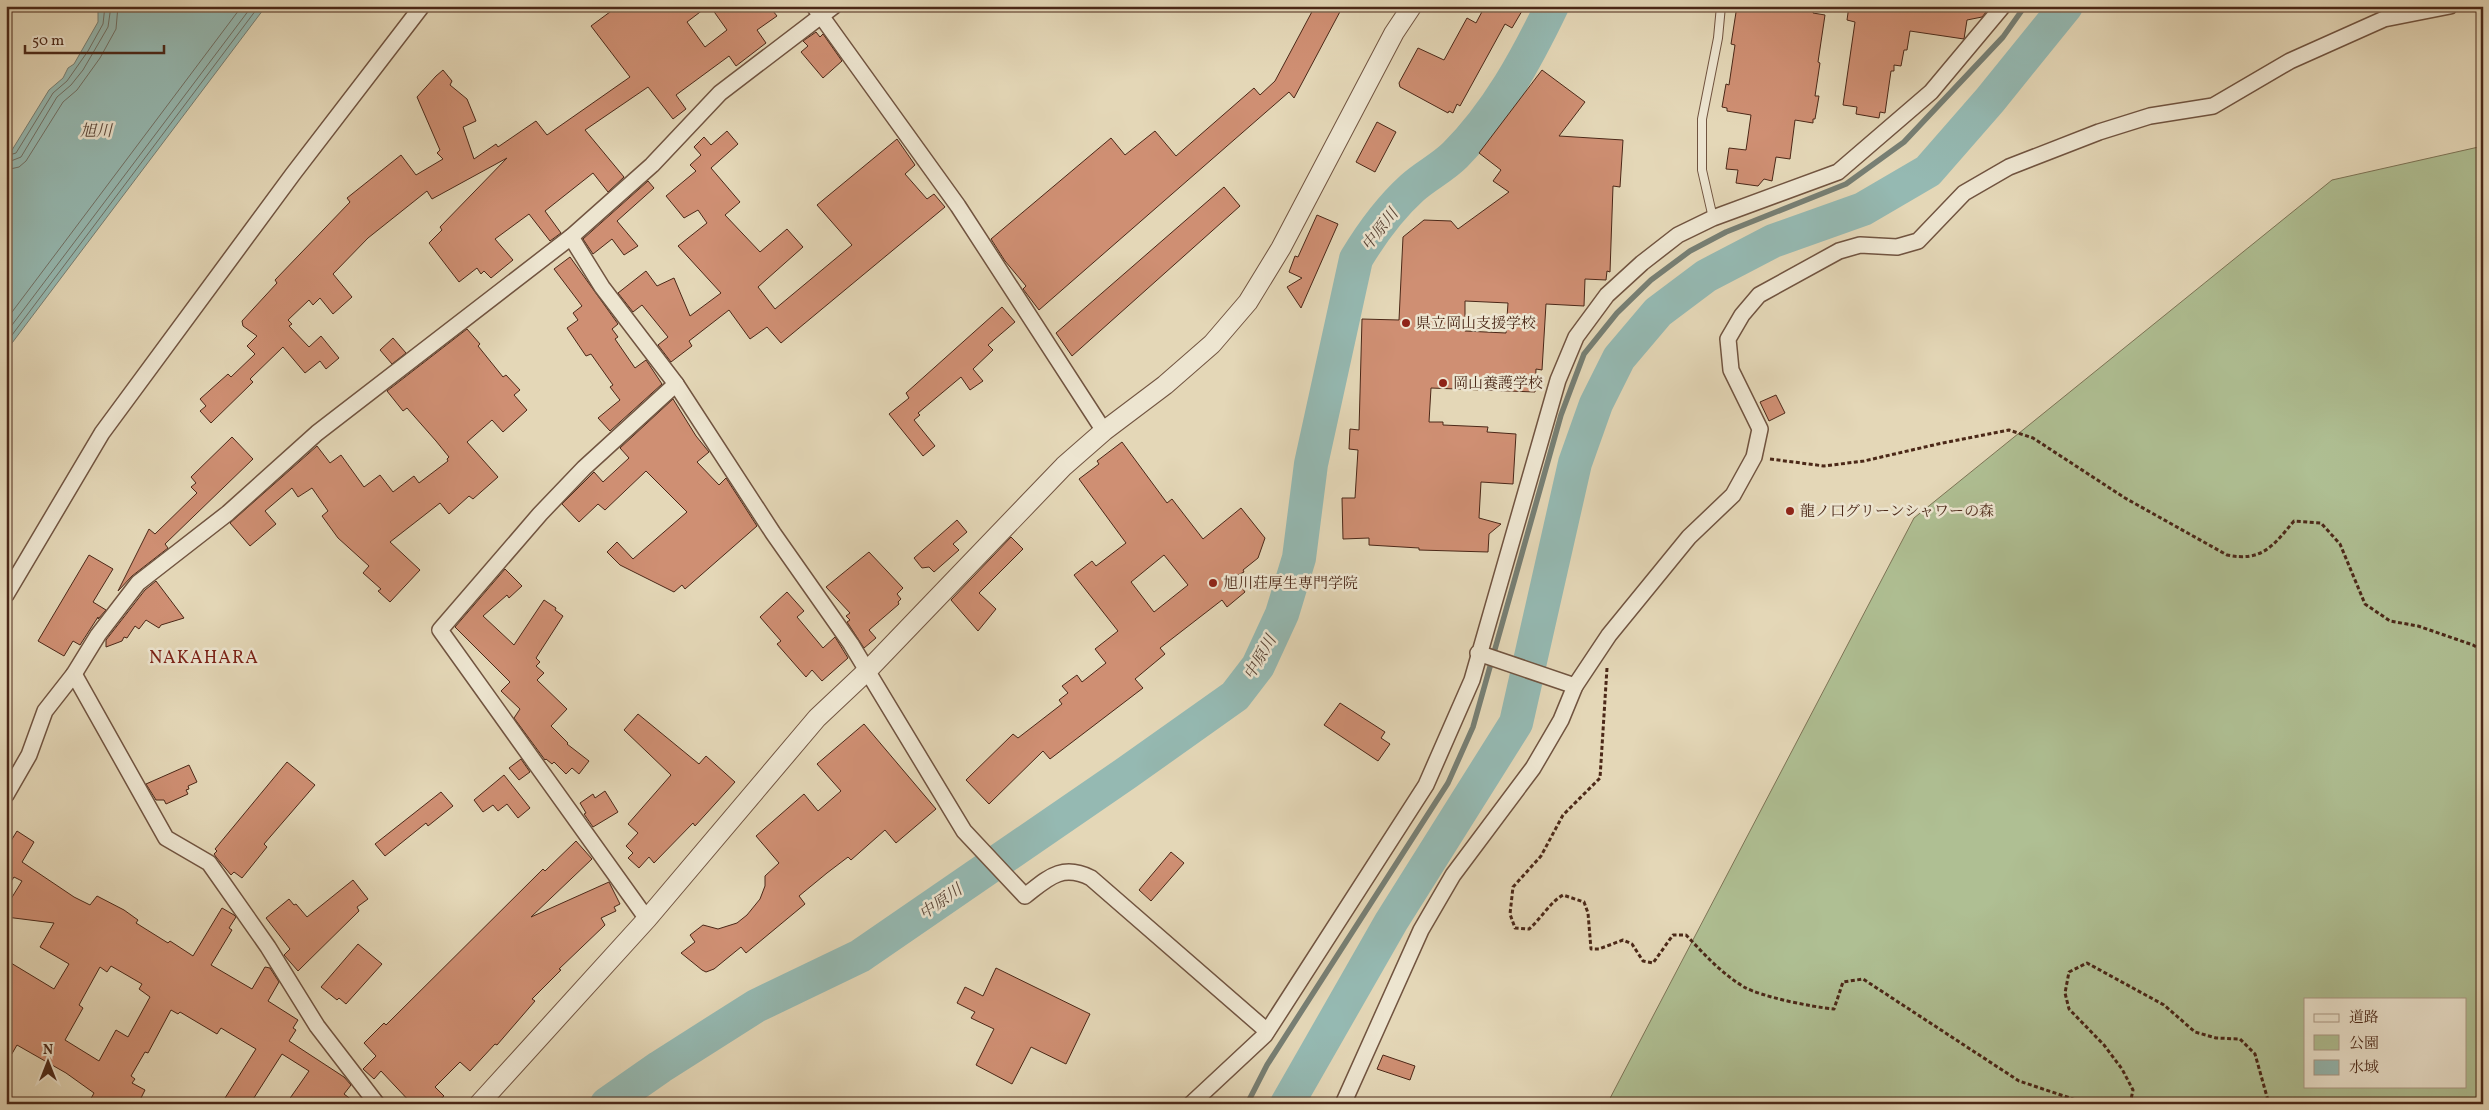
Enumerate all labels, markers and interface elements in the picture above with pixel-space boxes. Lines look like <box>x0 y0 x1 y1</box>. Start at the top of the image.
scale bar <box>25 22 164 54</box>
text: 50 m <box>32 31 64 52</box>
water label: 旭川 <box>80 121 114 143</box>
water label: 中原川 <box>1357 203 1405 256</box>
place label: 県立岡山支援学校 <box>1416 314 1536 335</box>
marker: 県立岡山支援学校 <box>1400 317 1412 329</box>
place label: 岡山養護学校 <box>1453 374 1543 395</box>
marker: 岡山養護学校 <box>1437 377 1449 389</box>
place label: 龍ノ口グリーンシャワーの森 <box>1800 502 1994 523</box>
marker: 龍ノ口グリーンシャワーの森 <box>1784 505 1796 517</box>
place label: 旭川荘厚生専門学院 <box>1223 574 1358 595</box>
marker: 旭川荘厚生専門学院 <box>1207 577 1219 589</box>
water label: 中原川 <box>1239 630 1283 684</box>
district label: NAKAHARA <box>149 646 259 671</box>
water label: 中原川 <box>915 879 969 925</box>
legend <box>2304 998 2466 1088</box>
text: 道路 <box>2349 1008 2379 1029</box>
text: 公園 <box>2349 1034 2379 1055</box>
north arrow <box>22 1038 72 1088</box>
text: N <box>43 1041 53 1060</box>
text: 水域 <box>2349 1058 2379 1079</box>

